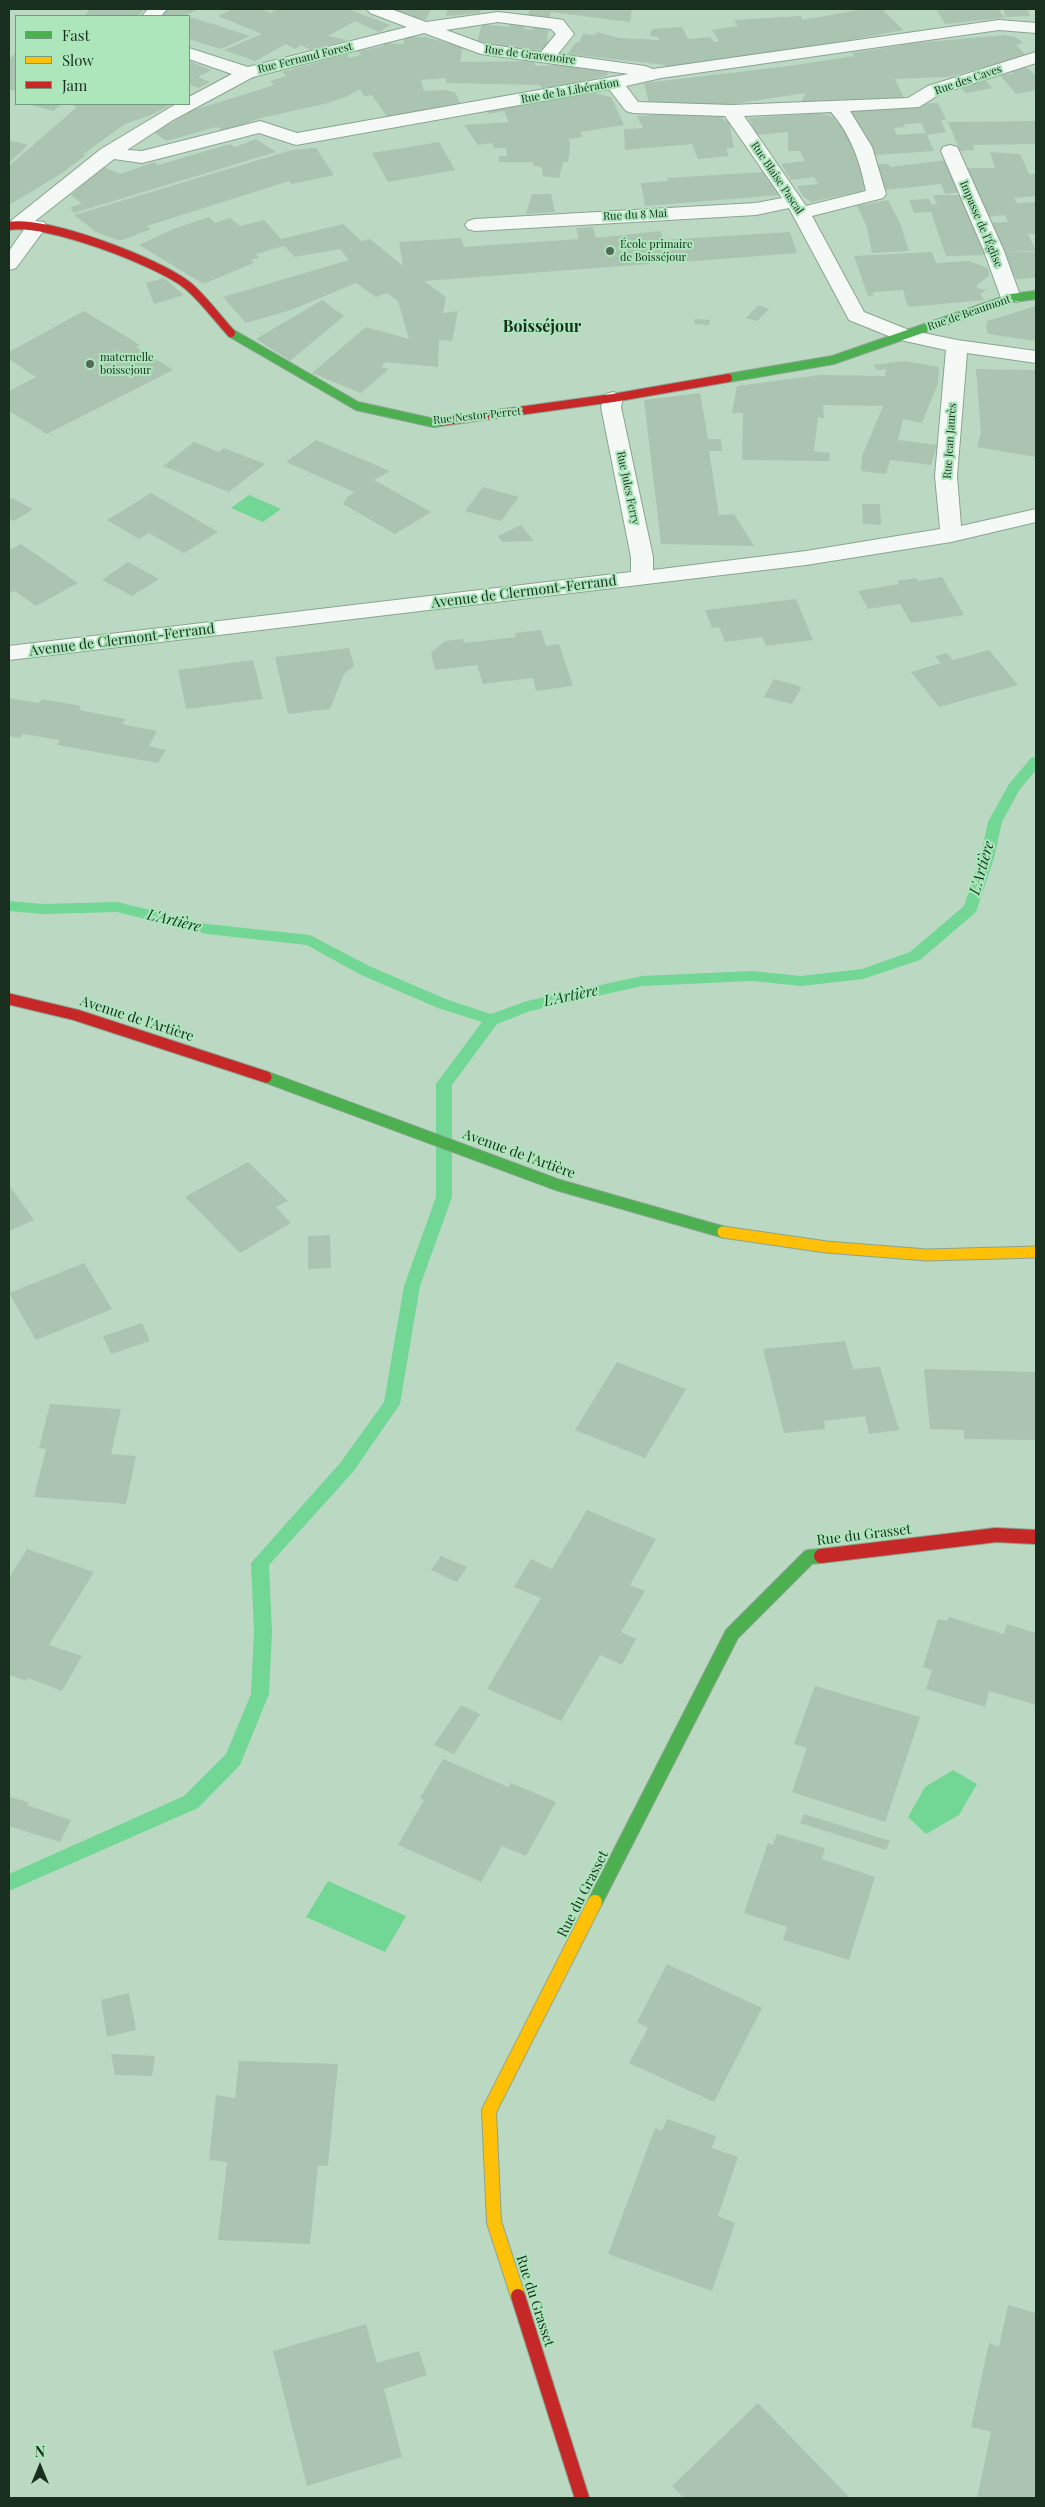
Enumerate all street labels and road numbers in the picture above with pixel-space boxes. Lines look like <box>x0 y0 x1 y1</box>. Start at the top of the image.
street label: Rue Fernand Forest <box>256 40 354 76</box>
street label: Rue de Gravenoire <box>484 43 576 67</box>
street label: Rue des Caves <box>933 62 1003 98</box>
street label: Rue de la Libération <box>520 76 620 106</box>
street label: Rue Blaise Pascal <box>748 139 806 217</box>
street label: Impasse de l'Église <box>957 179 1005 269</box>
street label: Rue du 8 Mai <box>603 207 667 223</box>
street label: Rue de Beaumont <box>926 293 1012 333</box>
street label: Rue Jean Jaurès <box>941 403 959 479</box>
street label: Rue Nestor Perret <box>432 405 522 427</box>
street label: Rue Jules Ferry <box>614 450 642 526</box>
street label: Avenue de Clermont-Ferrand <box>431 572 617 612</box>
street label: Avenue de Clermont-Ferrand <box>29 620 215 660</box>
street label: Avenue de l'Artière <box>78 993 196 1045</box>
street label: Avenue de l'Artière <box>460 1126 578 1182</box>
street label: Rue du Grasset <box>816 1521 912 1549</box>
street label: Rue du Grasset <box>554 1848 612 1940</box>
street label: Rue du Grasset <box>512 2253 558 2349</box>

